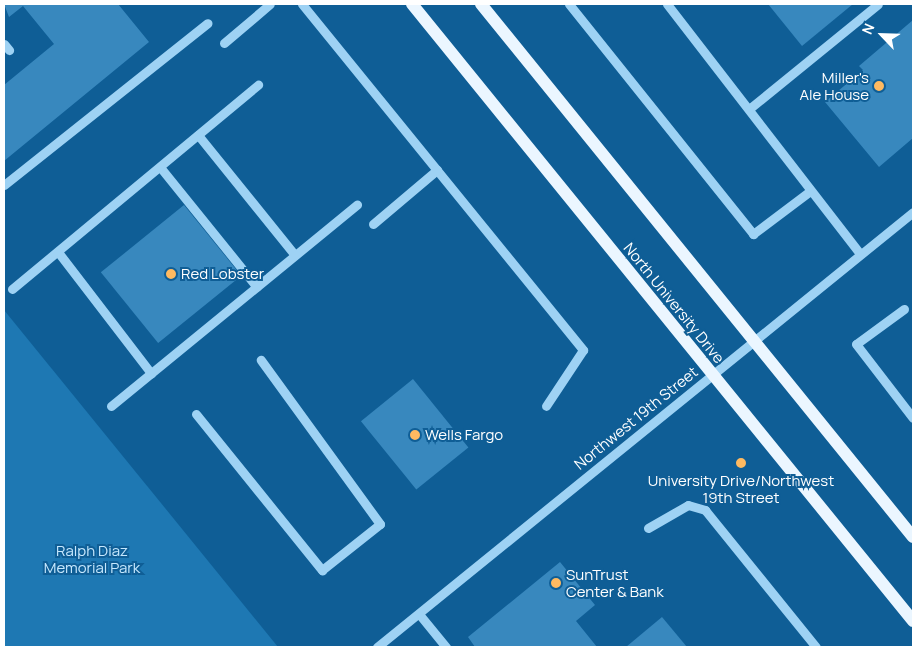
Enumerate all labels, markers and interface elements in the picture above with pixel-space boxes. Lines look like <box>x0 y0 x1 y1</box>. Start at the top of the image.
north arrow <box>857 10 907 60</box>
text: N <box>857 20 879 37</box>
place label: Miller's Ale House <box>800 68 869 103</box>
marker: Miller's Ale House <box>873 80 885 92</box>
street label: North University Drive <box>620 239 728 367</box>
place label: Red Lobster <box>181 265 264 283</box>
marker: Red Lobster <box>165 268 177 280</box>
street label: Northwest 19th Street <box>571 363 701 473</box>
place label: Wells Fargo <box>425 426 503 444</box>
marker: Wells Fargo <box>409 429 421 441</box>
marker: University Drive/Northwest 19th Street <box>735 457 747 469</box>
place label: University Drive/Northwest 19th Street <box>648 471 834 506</box>
park label: Ralph Diaz Memorial Park <box>44 541 140 576</box>
place label: SunTrust Center & Bank <box>566 565 664 600</box>
marker: SunTrust Center & Bank <box>550 577 562 589</box>

